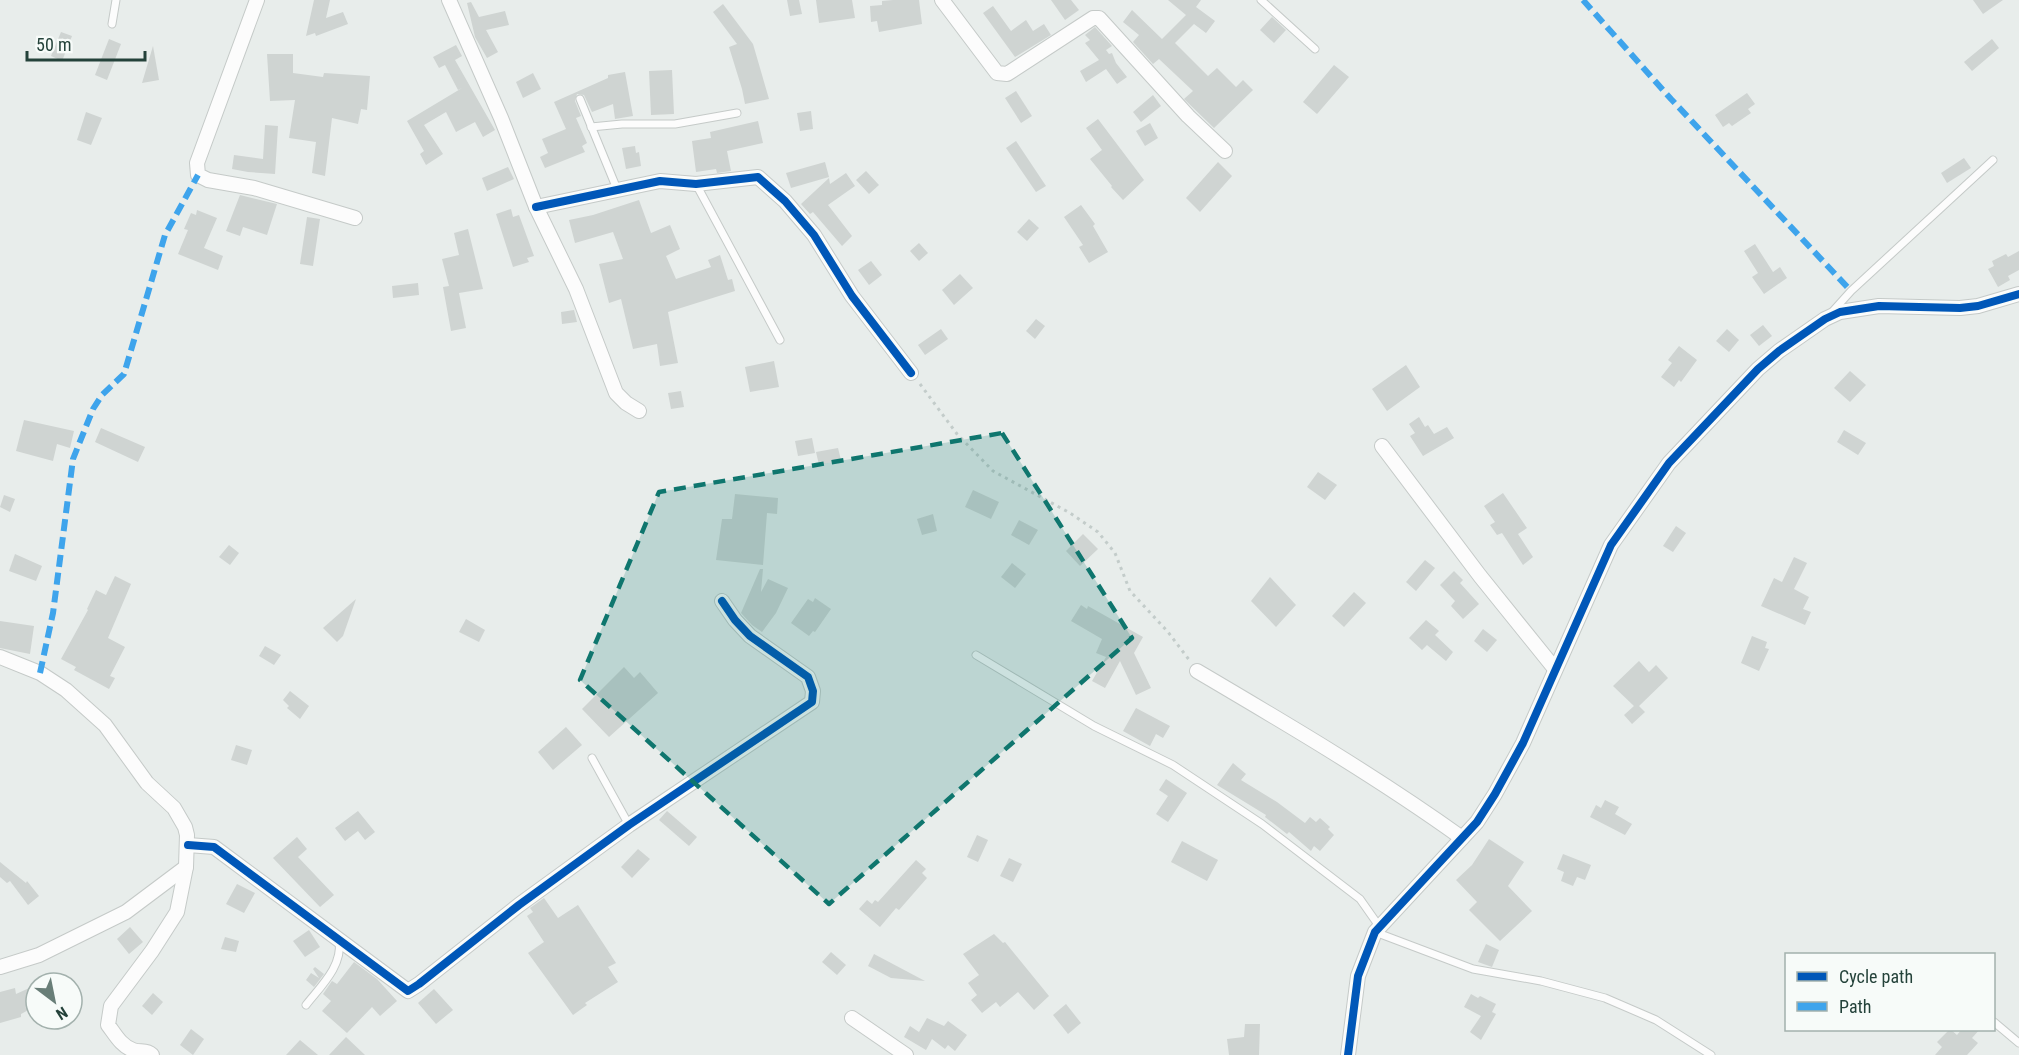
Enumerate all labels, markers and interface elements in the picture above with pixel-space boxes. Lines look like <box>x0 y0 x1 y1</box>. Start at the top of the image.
scale bar <box>27 24 146 62</box>
text: 50 m <box>36 34 71 55</box>
legend <box>1785 953 1995 1031</box>
text: Cycle path <box>1839 966 1913 987</box>
north arrow <box>24 971 84 1031</box>
text: Path <box>1839 996 1872 1017</box>
text: N <box>52 1003 71 1024</box>

